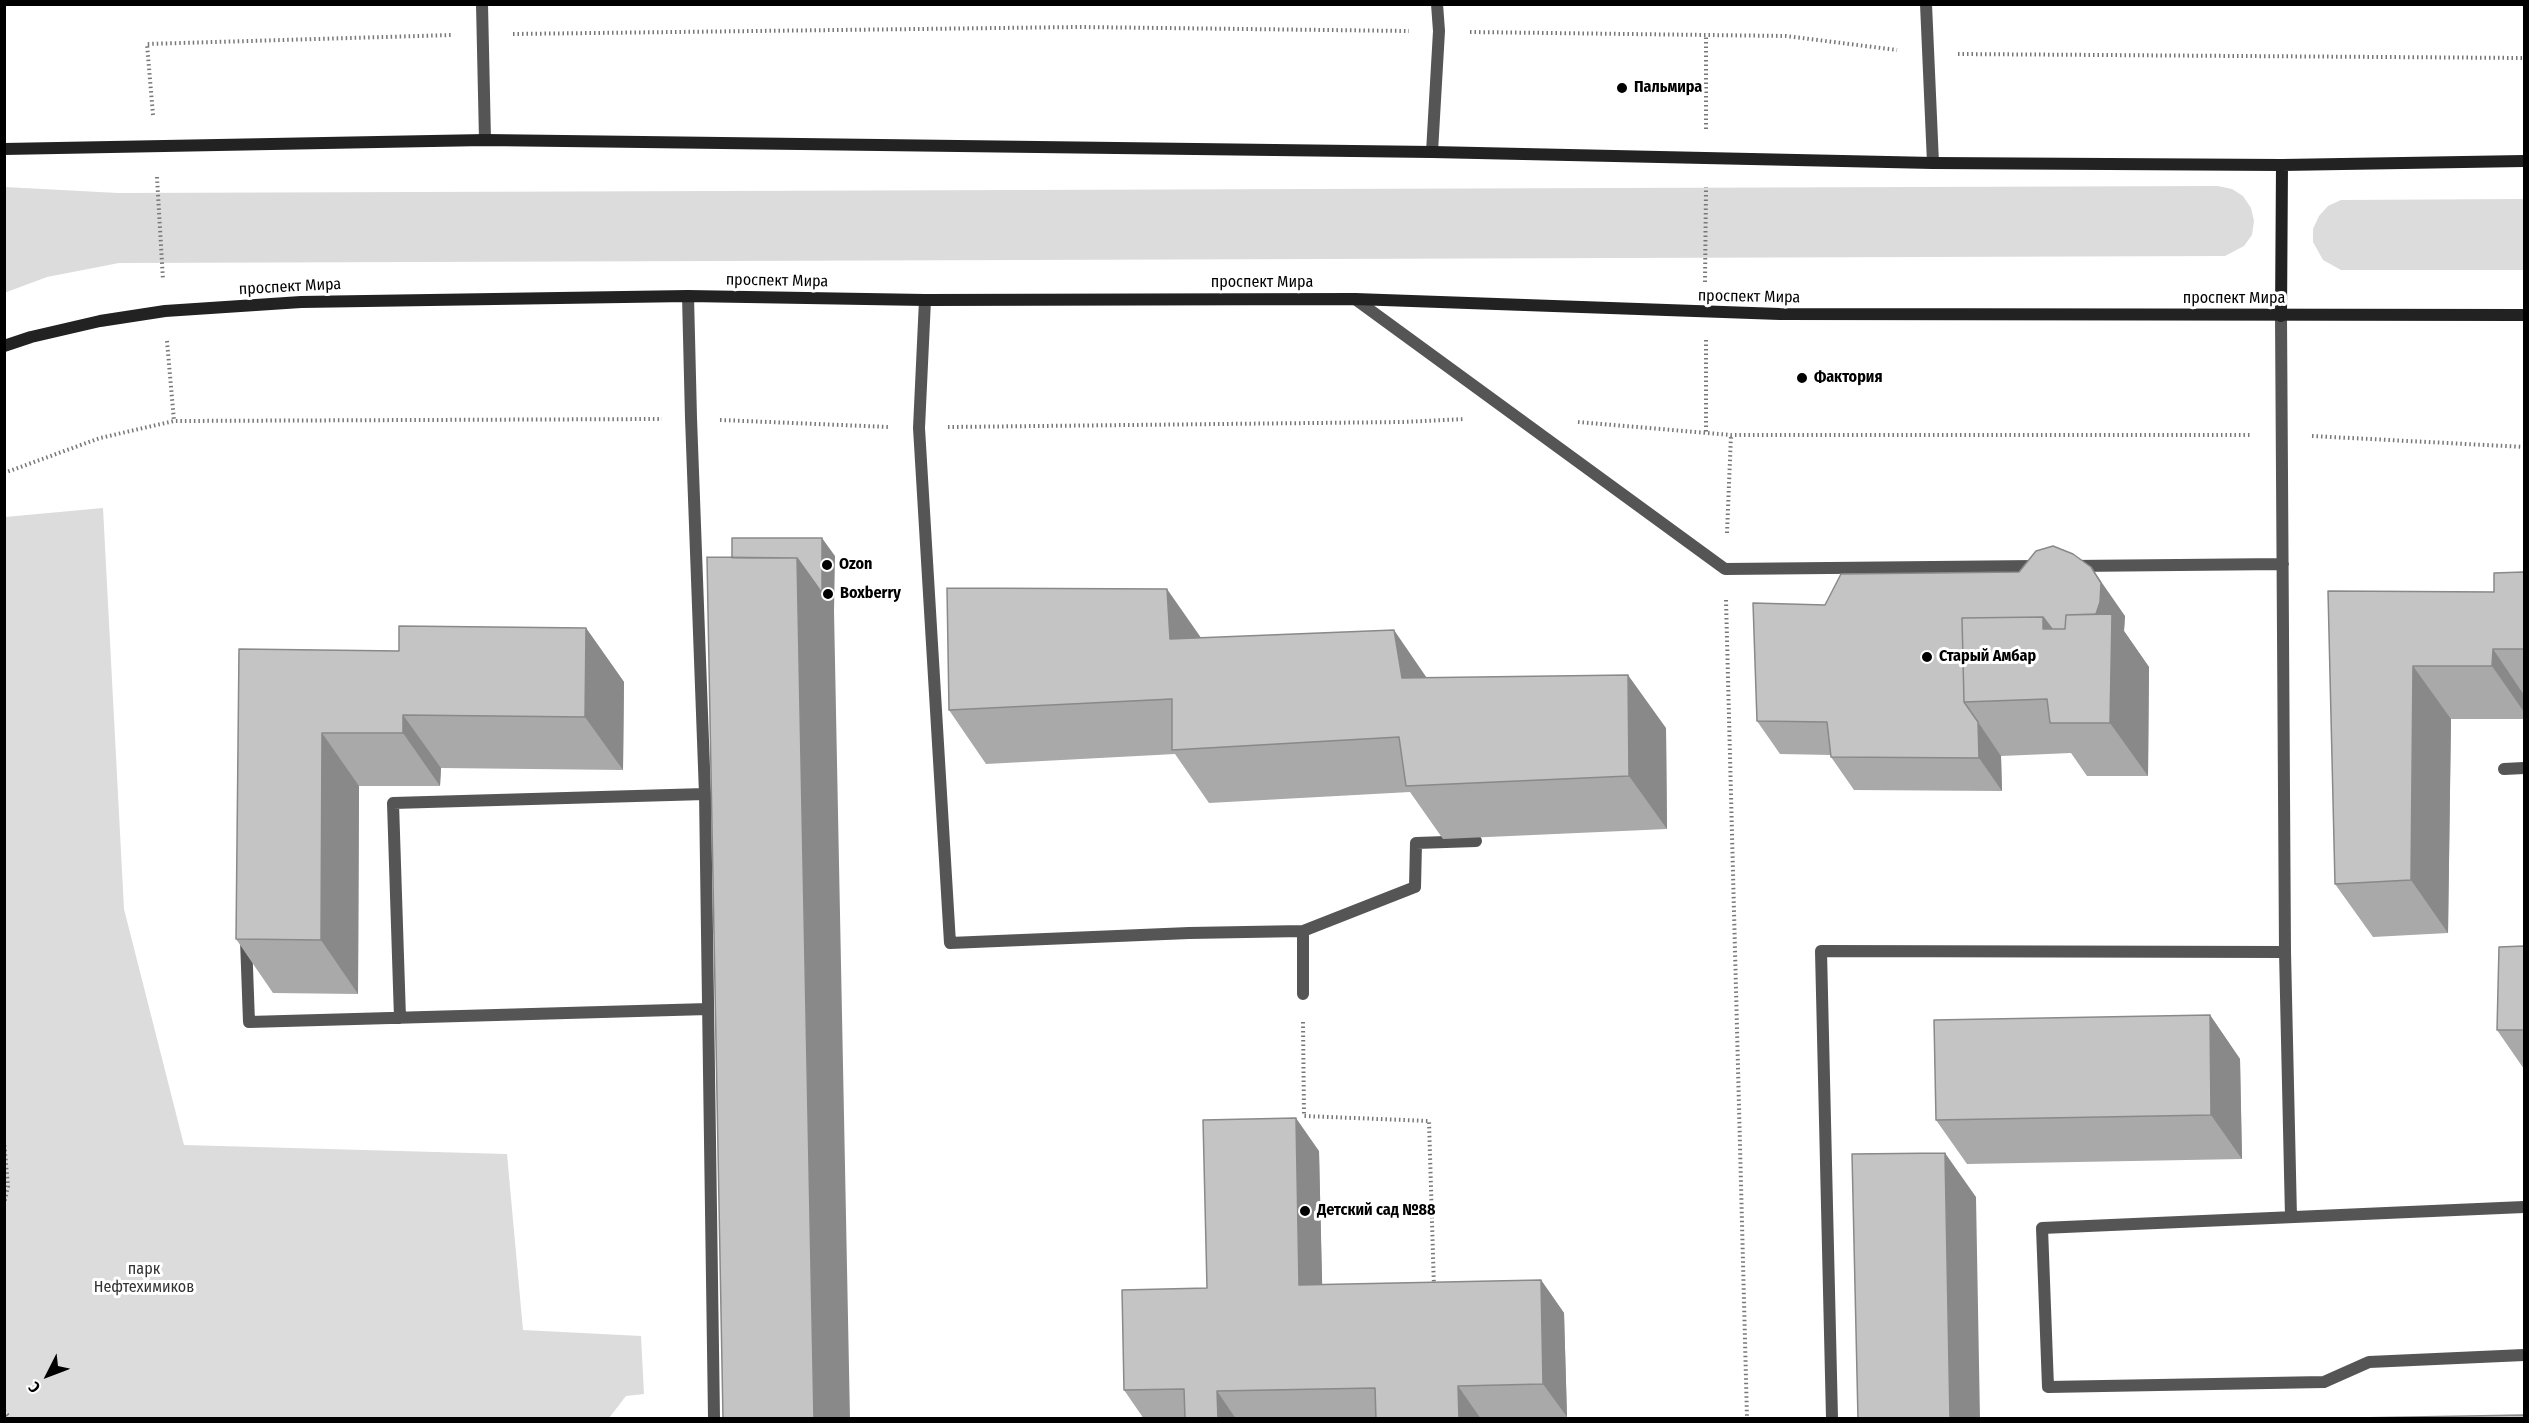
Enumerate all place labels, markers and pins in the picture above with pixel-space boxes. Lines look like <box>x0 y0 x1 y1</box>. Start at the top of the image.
place label: Пальмира <box>1634 78 1702 98</box>
marker: Пальмира <box>1615 81 1629 95</box>
place label: Фактория <box>1814 368 1882 388</box>
marker: Фактория <box>1795 371 1809 385</box>
place label: Ozon <box>839 555 872 575</box>
marker: Ozon <box>820 558 834 572</box>
place label: Boxberry <box>840 584 901 604</box>
marker: Boxberry <box>821 587 835 601</box>
place label: Старый Амбар <box>1939 647 2036 667</box>
marker: Старый Амбар <box>1920 650 1934 664</box>
place label: Детский сад №88 <box>1317 1201 1435 1221</box>
marker: Детский сад №88 <box>1298 1204 1312 1218</box>

